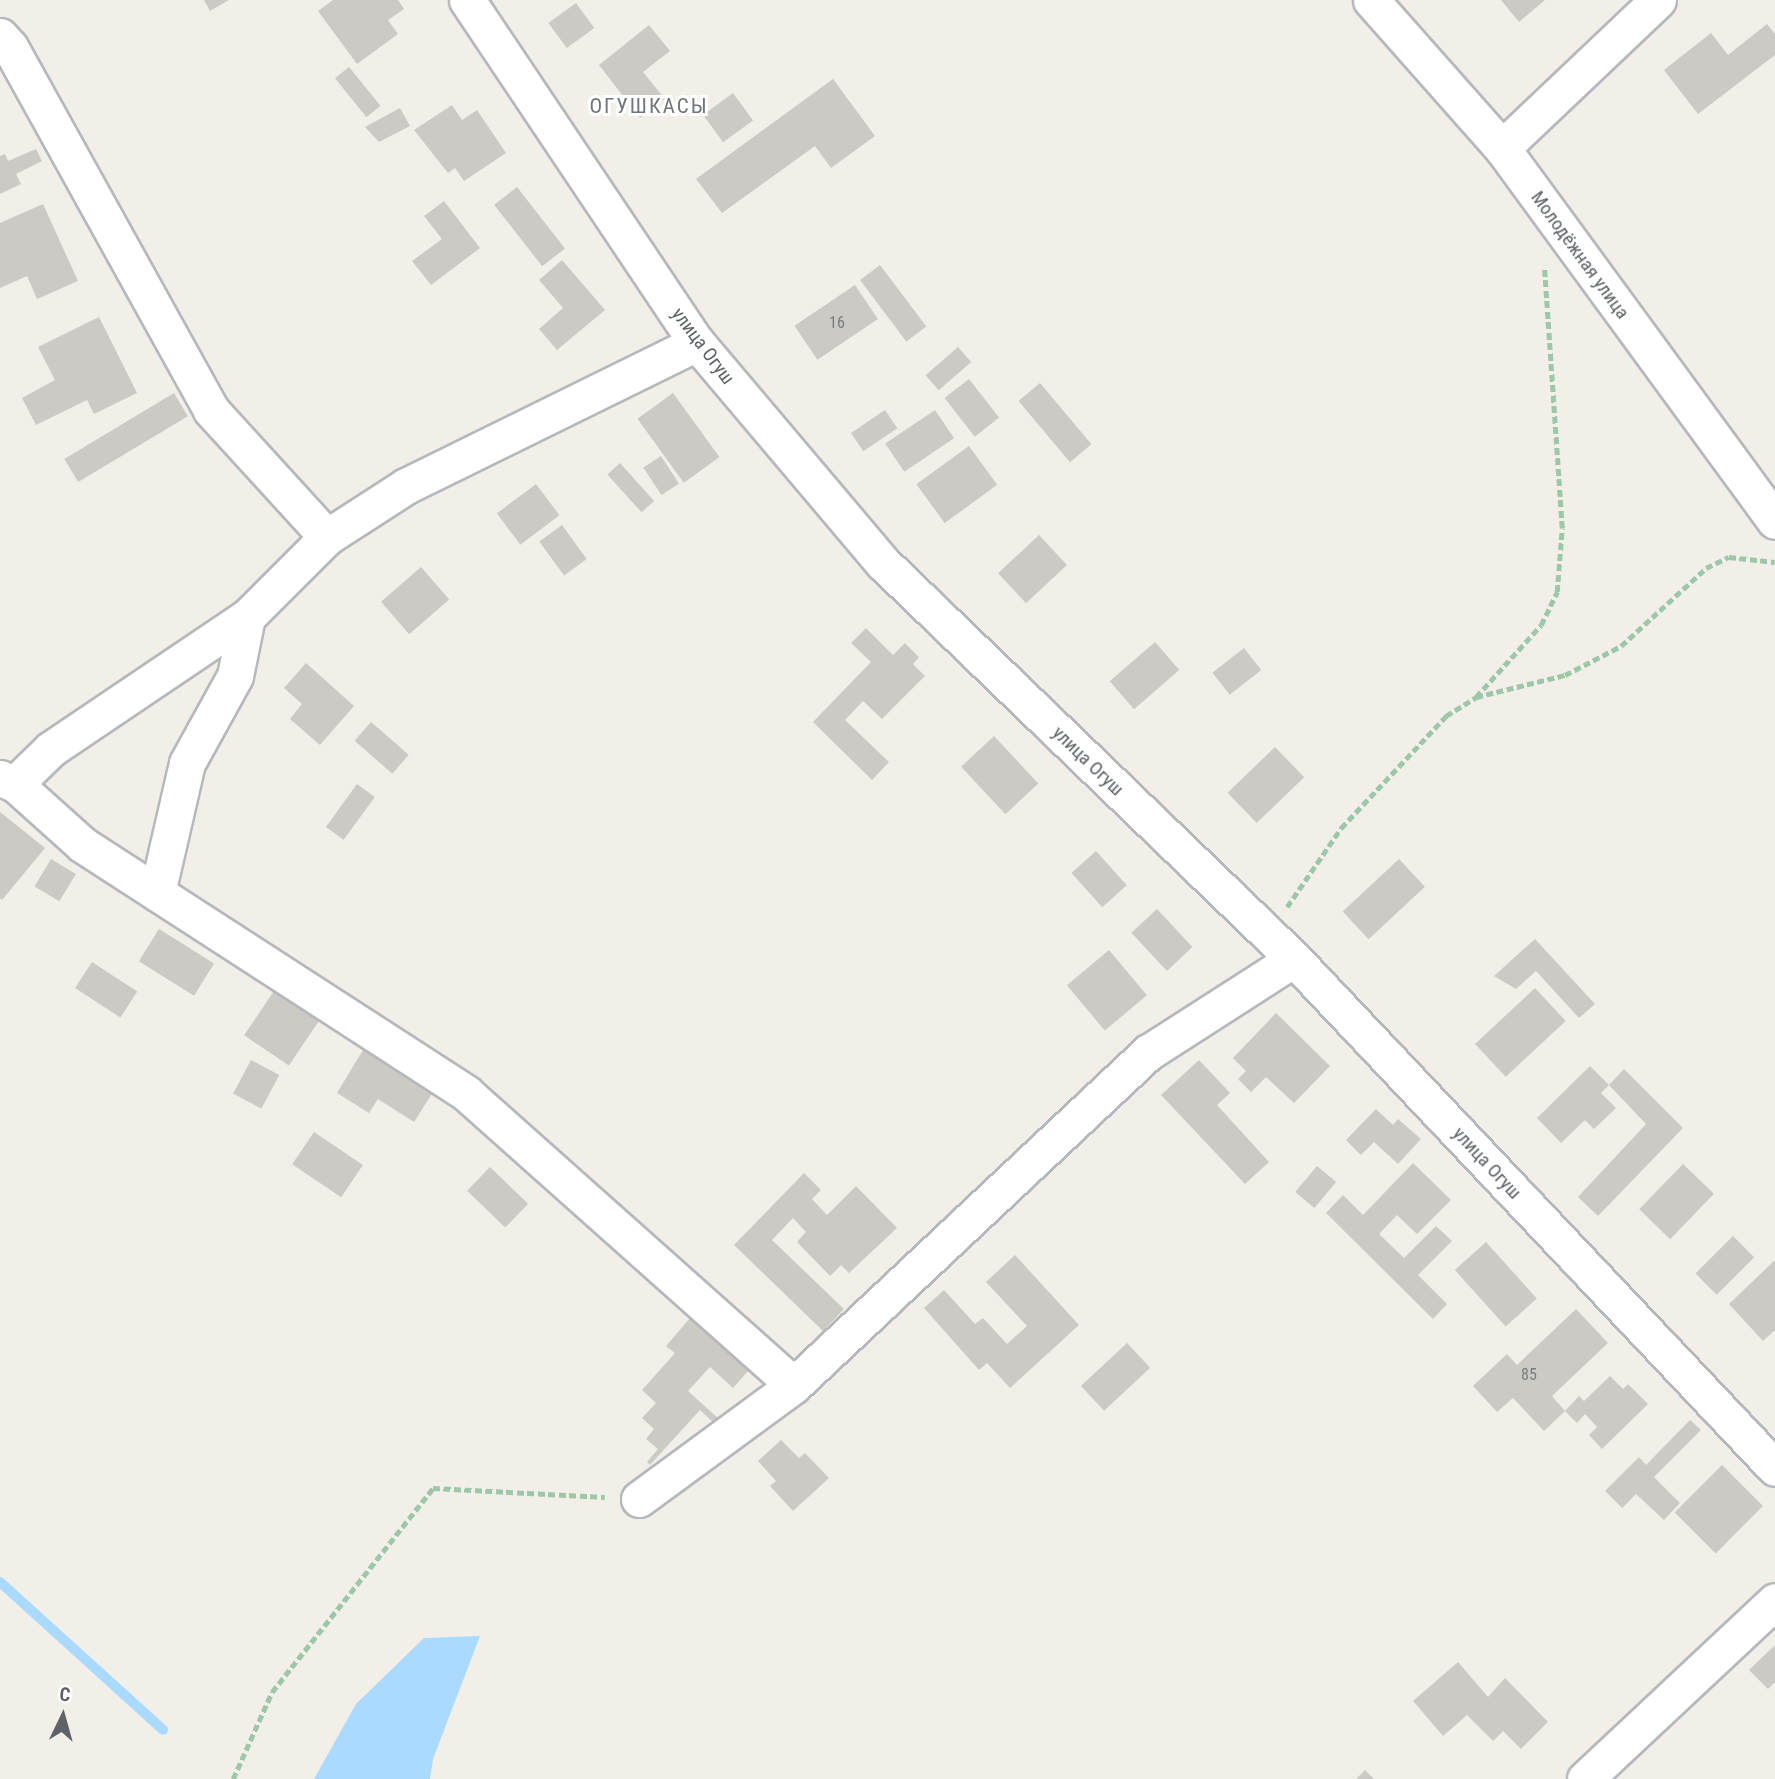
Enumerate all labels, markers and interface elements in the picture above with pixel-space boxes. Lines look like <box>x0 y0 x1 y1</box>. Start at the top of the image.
district label: ОГУШКАСЫ <box>590 93 708 119</box>
street label: Молодёжная улица <box>1526 187 1634 323</box>
street label: улица Огуш <box>667 303 739 389</box>
house number: 16 <box>829 313 845 333</box>
street label: улица Огуш <box>1048 722 1128 800</box>
street label: улица Огуш <box>1448 1122 1526 1204</box>
house number: 85 <box>1521 1365 1537 1385</box>
north arrow <box>28 1681 98 1751</box>
text: С <box>58 1683 71 1707</box>

